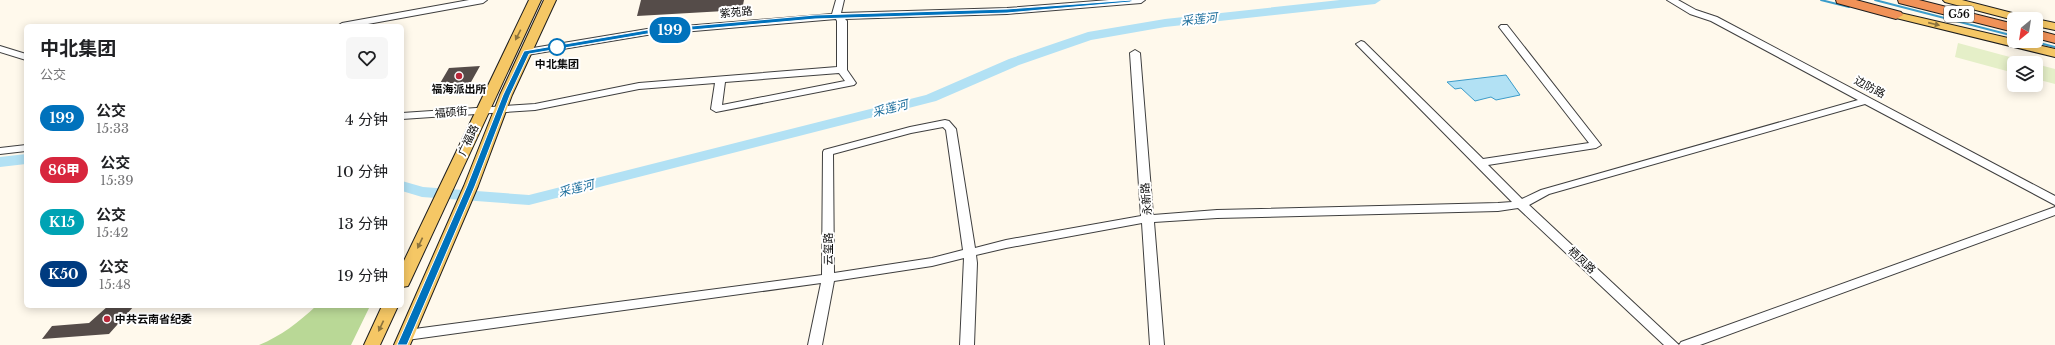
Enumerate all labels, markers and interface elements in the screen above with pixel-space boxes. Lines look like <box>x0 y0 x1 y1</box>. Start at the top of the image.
street label: 紫苑路 <box>719 4 753 20</box>
road number: G56 <box>1944 6 1974 22</box>
water label: 采莲河 <box>1180 9 1220 28</box>
north arrow <box>2007 12 2043 48</box>
map controls <box>2007 12 2043 92</box>
line badge: 199 <box>647 17 693 43</box>
text: 199 <box>658 21 682 39</box>
one-way arrow <box>1927 22 1940 28</box>
one-way arrow <box>515 29 521 41</box>
text: 中北集团 <box>40 37 116 60</box>
button: heart <box>346 37 388 79</box>
marker: 中北集团 <box>548 38 566 56</box>
button: layers <box>2007 56 2043 92</box>
place label: 中北集团 <box>535 57 579 71</box>
text: 公交 <box>40 66 66 83</box>
marker: 福海派出所 <box>454 71 464 81</box>
street label: 边防路 <box>1852 73 1888 101</box>
place label: 福海派出所 <box>432 82 487 96</box>
water label: 采莲河 <box>871 96 911 120</box>
text: 公交 <box>96 101 126 120</box>
street label: 福硕街 <box>434 104 468 120</box>
text: 199 <box>50 109 74 127</box>
text: 4 分钟 <box>345 110 388 129</box>
text: 15:33 <box>96 120 129 137</box>
street label: 广福路 <box>455 122 481 158</box>
text: 公交 <box>100 153 130 172</box>
text: 86甲 <box>48 161 80 179</box>
text: 10 分钟 <box>336 162 388 181</box>
text: 15:39 <box>100 172 134 189</box>
water label: 采莲河 <box>557 176 597 200</box>
street label: 永新路 <box>1138 182 1154 216</box>
text: 公交 <box>96 205 126 224</box>
text: K15 <box>49 213 75 231</box>
text: 13 分钟 <box>338 214 388 233</box>
text: 15:42 <box>96 224 129 241</box>
street label: 云玺路 <box>821 233 835 266</box>
one-way arrow <box>417 237 423 248</box>
street label: 栖凤路 <box>1565 244 1599 276</box>
text: 公交 <box>99 257 129 276</box>
text: K50 <box>48 265 79 283</box>
text: 19 分钟 <box>337 266 388 285</box>
text: 15:48 <box>99 276 131 293</box>
place label: 中共云南省纪委 <box>115 312 192 326</box>
marker: 中共云南省纪委 <box>102 314 112 324</box>
one-way arrow <box>378 320 384 331</box>

